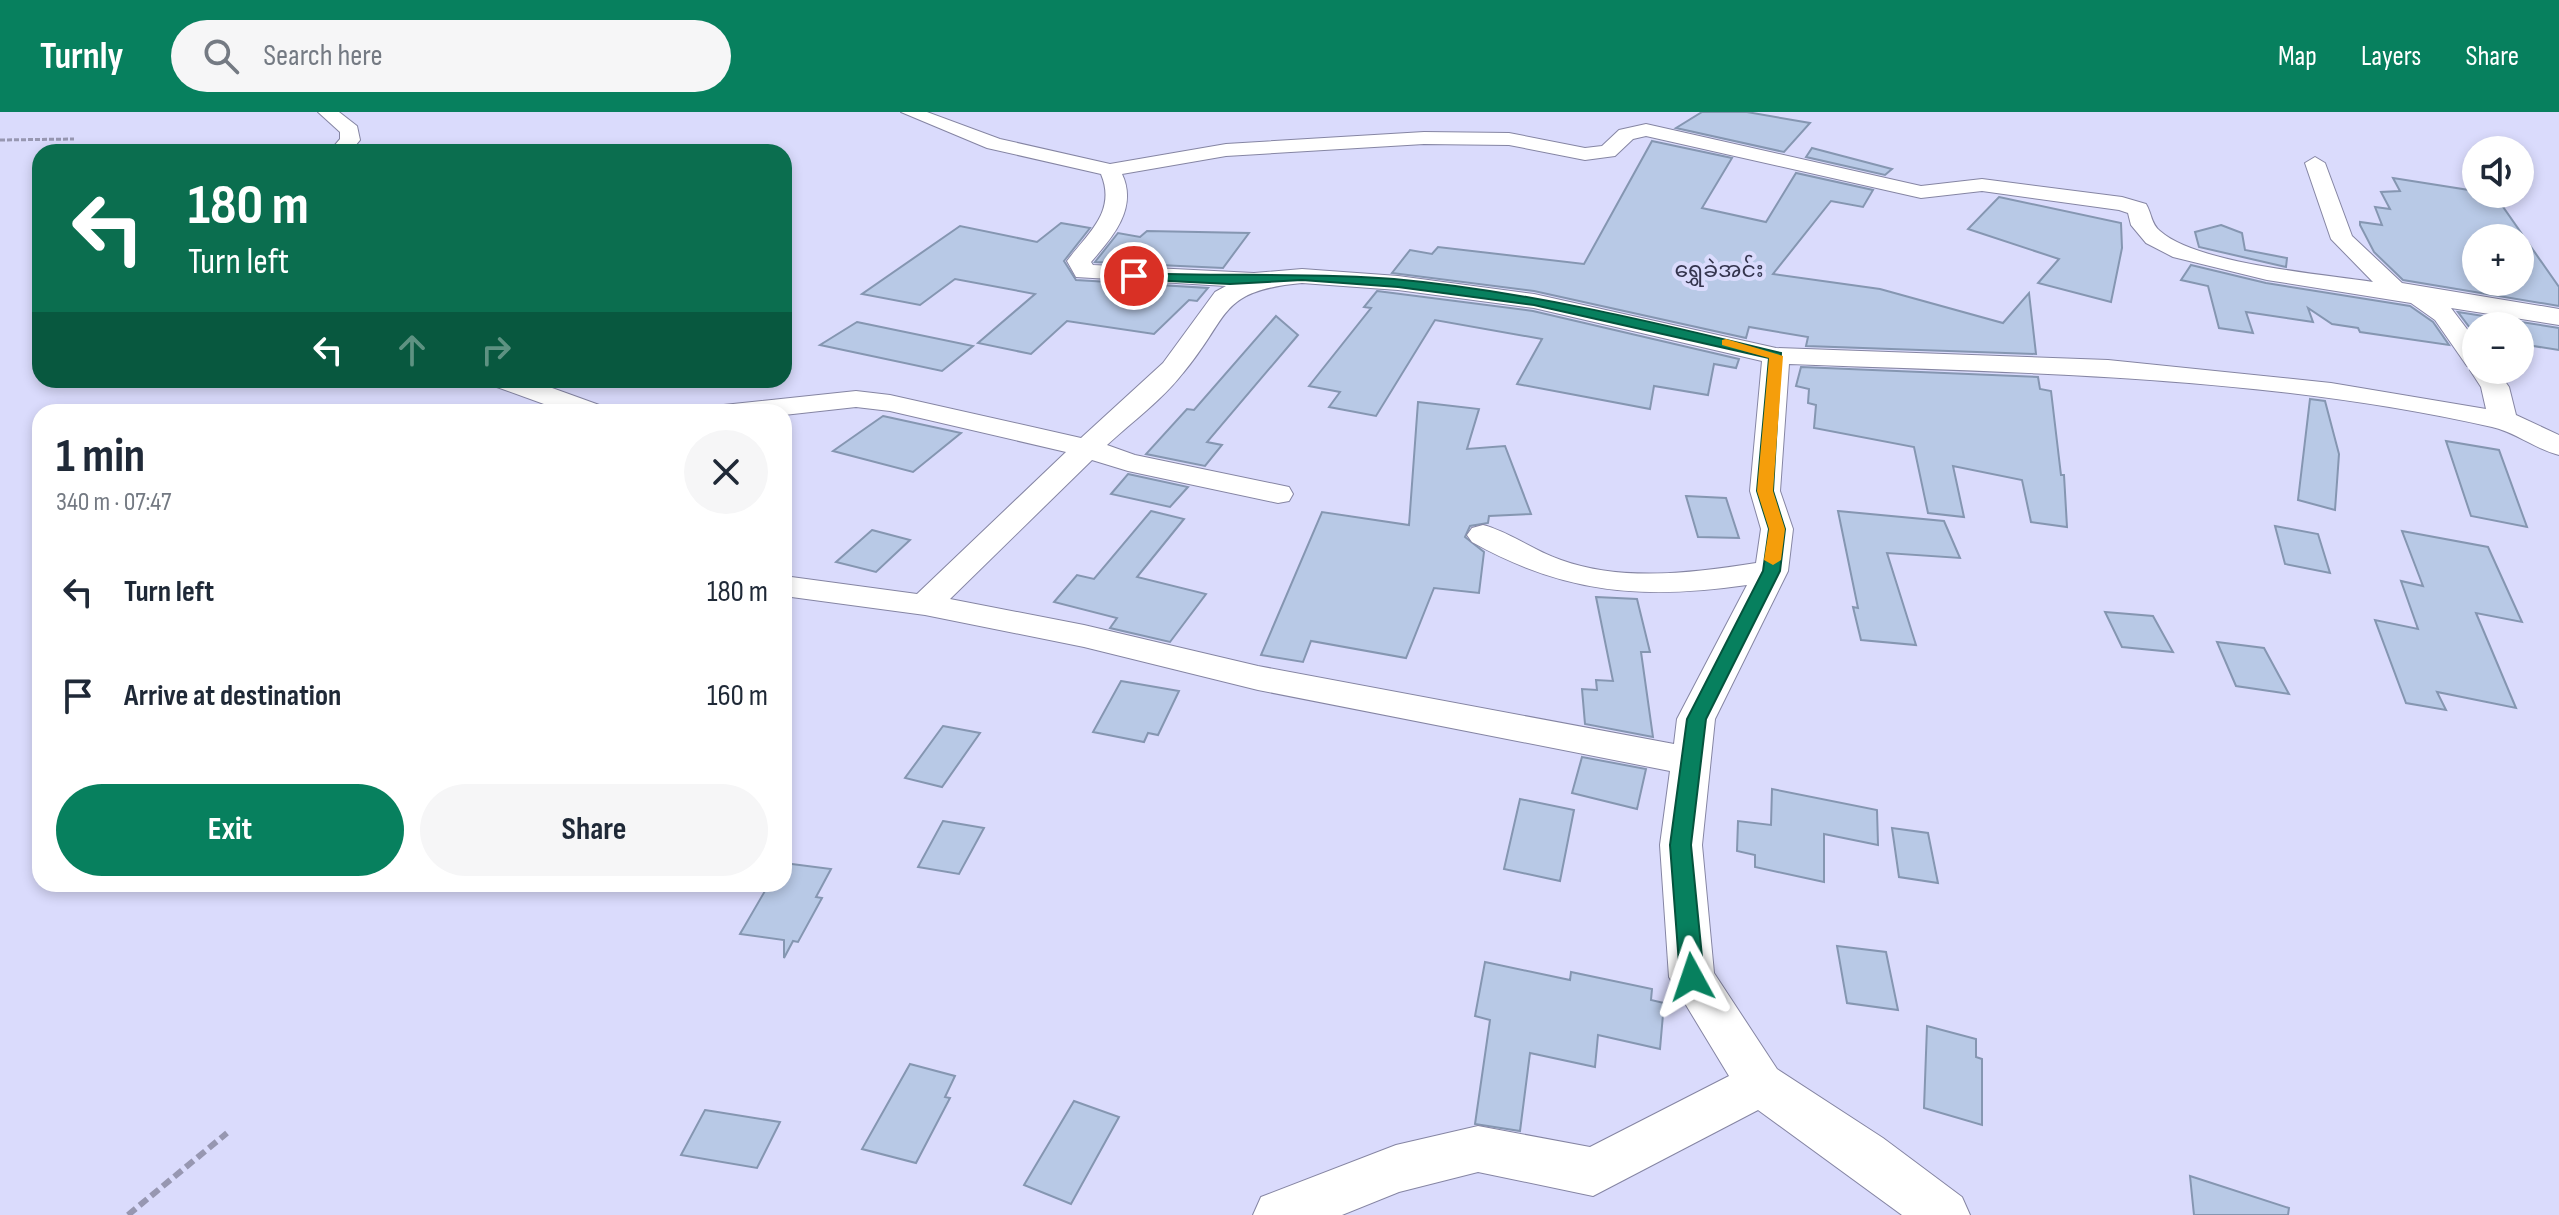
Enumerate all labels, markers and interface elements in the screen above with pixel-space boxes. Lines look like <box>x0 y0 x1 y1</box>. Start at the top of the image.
search box <box>171 20 731 92</box>
text: Turnly <box>40 34 123 79</box>
icon: search <box>199 34 243 78</box>
text: Search here <box>263 38 383 74</box>
text: Map <box>2278 40 2317 73</box>
text: Layers <box>2361 40 2421 73</box>
text: Share <box>2465 40 2519 73</box>
map controls <box>2462 136 2534 384</box>
button: sound <box>2462 136 2534 208</box>
text: 180 m <box>188 173 309 240</box>
icon: left <box>56 176 160 280</box>
button: + <box>2462 224 2534 296</box>
text: Turn left <box>188 241 289 284</box>
pin <box>1100 242 1168 310</box>
icon: arrive <box>1112 254 1156 298</box>
district label: ရွှေခဲအင်း <box>1674 254 1764 287</box>
button: − <box>2462 312 2534 384</box>
icon: left <box>306 328 350 372</box>
icon: ahead <box>390 328 434 372</box>
icon: right <box>474 328 518 372</box>
text: 1 min <box>56 428 145 485</box>
button: close <box>684 430 768 514</box>
text: 340 m · 07:47 <box>56 487 171 518</box>
icon: left <box>56 570 100 614</box>
text: Turn left <box>124 574 214 610</box>
text: 180 m <box>707 574 768 610</box>
icon: arrive <box>56 674 100 718</box>
text: Arrive at destination <box>124 678 341 714</box>
text: 160 m <box>707 678 768 714</box>
button: Exit <box>56 784 404 876</box>
button: Share <box>420 784 768 876</box>
position arrow <box>1650 935 1734 1019</box>

